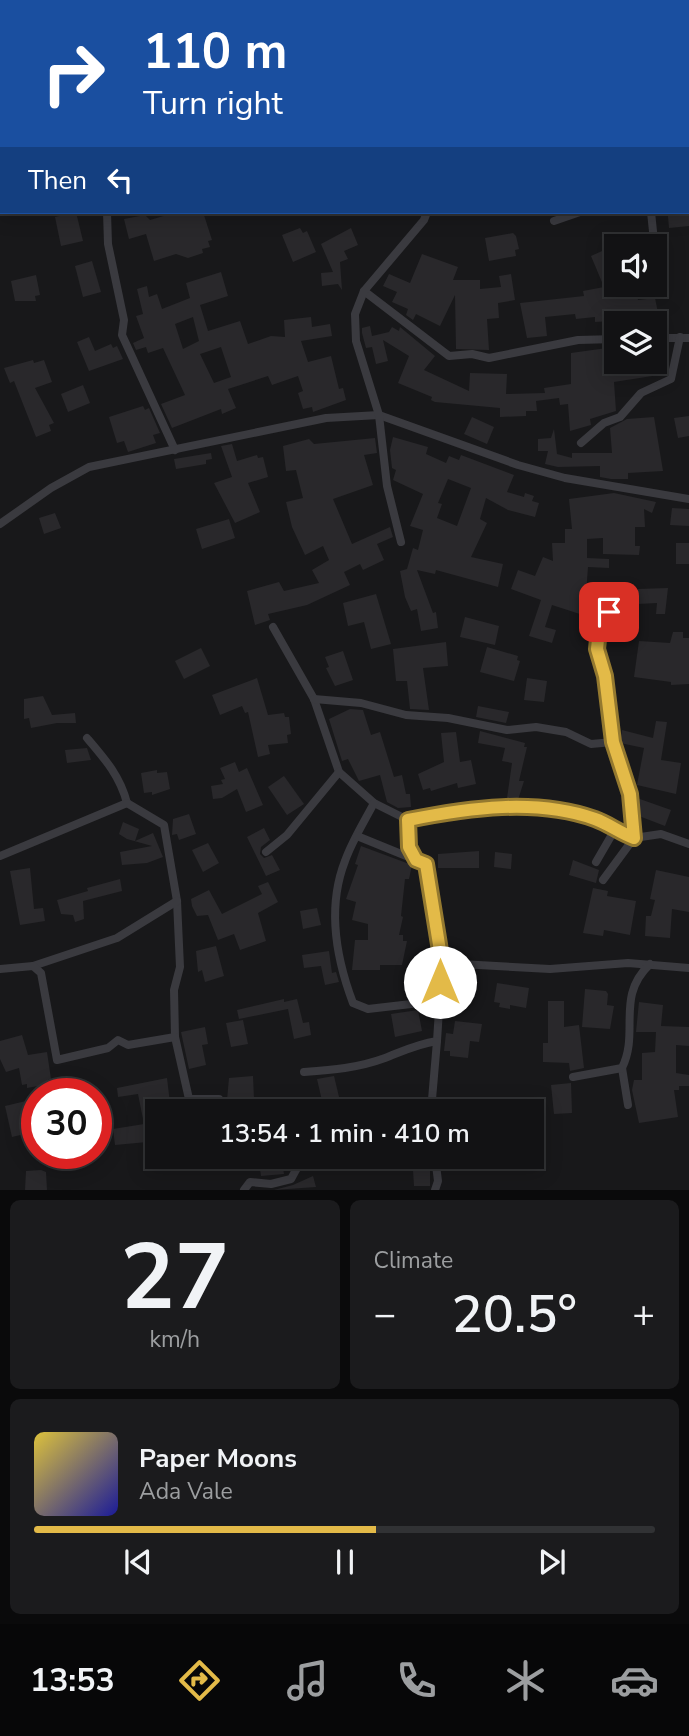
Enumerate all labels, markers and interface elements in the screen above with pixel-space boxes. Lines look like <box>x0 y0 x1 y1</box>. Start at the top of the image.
text: 110 m <box>143 18 287 85</box>
icon: right <box>28 28 119 119</box>
text: Turn right <box>143 82 283 125</box>
icon: left <box>101 161 139 199</box>
text: Then <box>28 163 87 198</box>
map controls <box>604 234 667 374</box>
button: sound <box>604 234 667 297</box>
button: layers <box>604 311 667 374</box>
pin <box>579 582 639 642</box>
icon: arrive <box>590 593 628 631</box>
position arrow <box>403 945 477 1019</box>
speed limit sign: 30 <box>21 1078 112 1169</box>
text: 13:54 · 1 min · 410 m <box>219 1116 470 1151</box>
text: 27 <box>120 1216 229 1340</box>
text: Climate <box>374 1245 453 1276</box>
text: 20.5° <box>452 1279 577 1350</box>
text: − <box>374 1289 396 1340</box>
text: + <box>632 1289 655 1340</box>
text: km/h <box>149 1324 200 1355</box>
text: Paper Moons <box>139 1441 297 1476</box>
text: Ada Vale <box>139 1476 233 1507</box>
icon: previous <box>119 1543 157 1581</box>
icon: pause <box>326 1543 364 1581</box>
icon: next <box>533 1543 571 1581</box>
icon: directions <box>175 1656 224 1705</box>
icon: music <box>283 1656 332 1705</box>
icon: phone <box>392 1656 441 1705</box>
icon: climate <box>501 1656 550 1705</box>
icon: car <box>610 1656 659 1705</box>
text: 13:53 <box>30 1659 115 1702</box>

